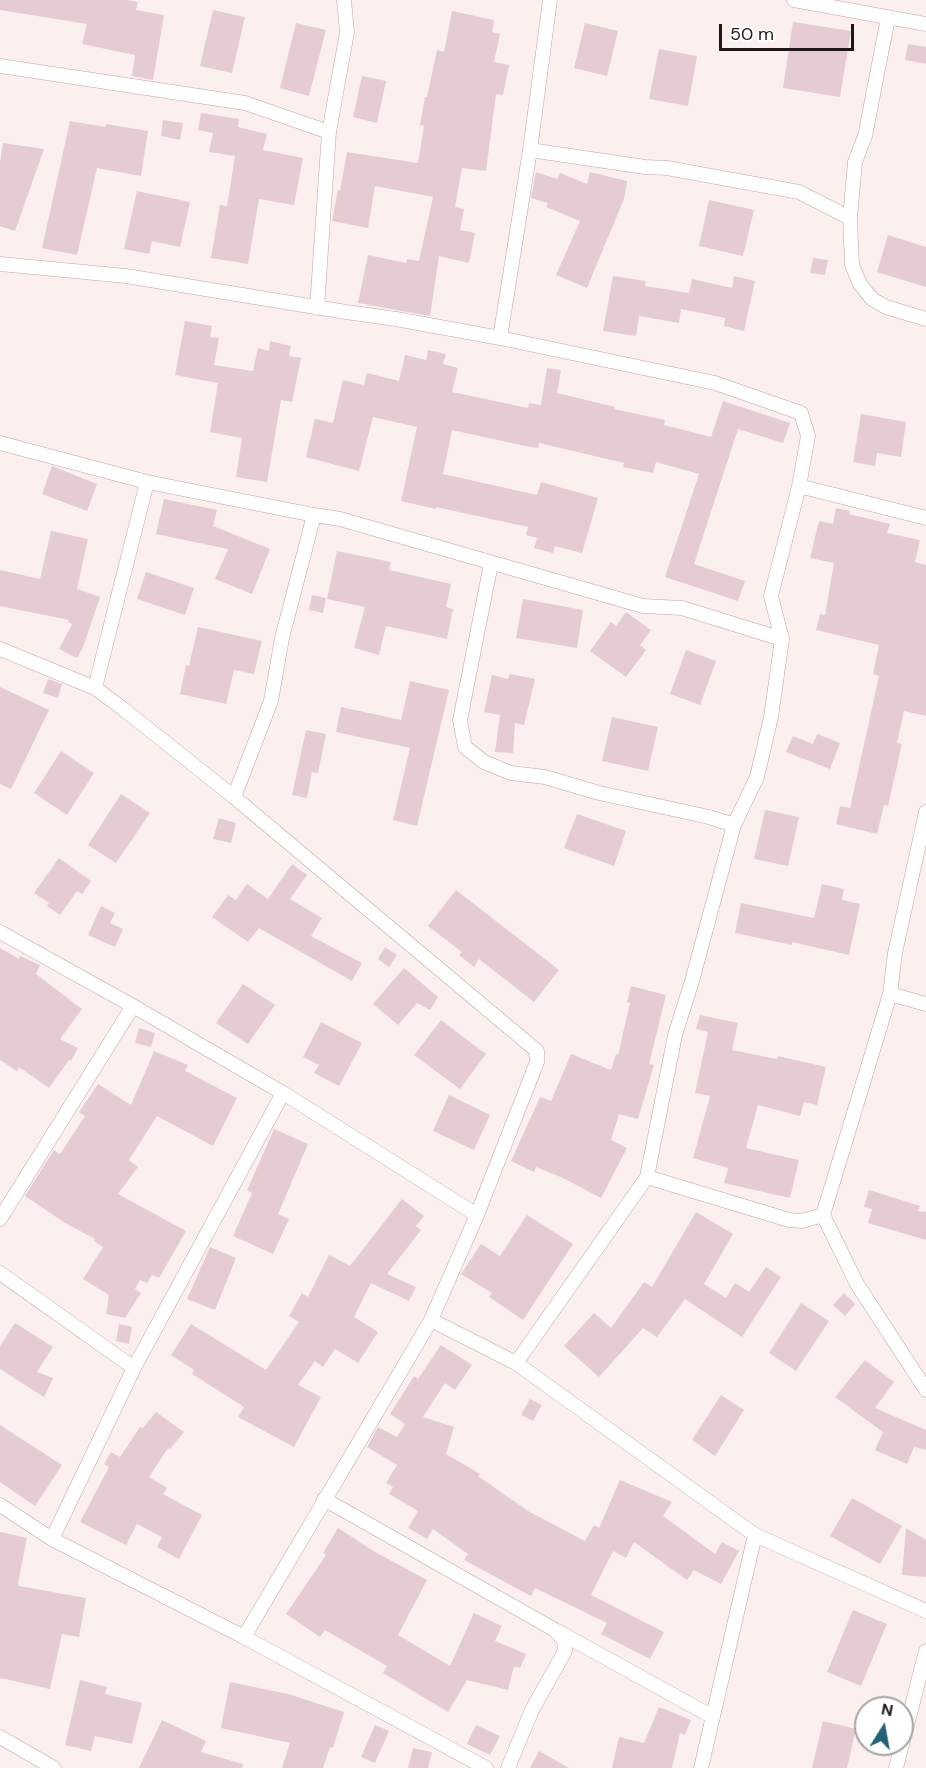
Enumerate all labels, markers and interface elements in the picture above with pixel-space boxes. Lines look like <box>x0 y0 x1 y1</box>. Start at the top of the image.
scale bar <box>722 12 857 50</box>
text: 50 m <box>730 22 774 46</box>
north arrow <box>854 1696 914 1756</box>
text: N <box>879 1698 895 1721</box>

